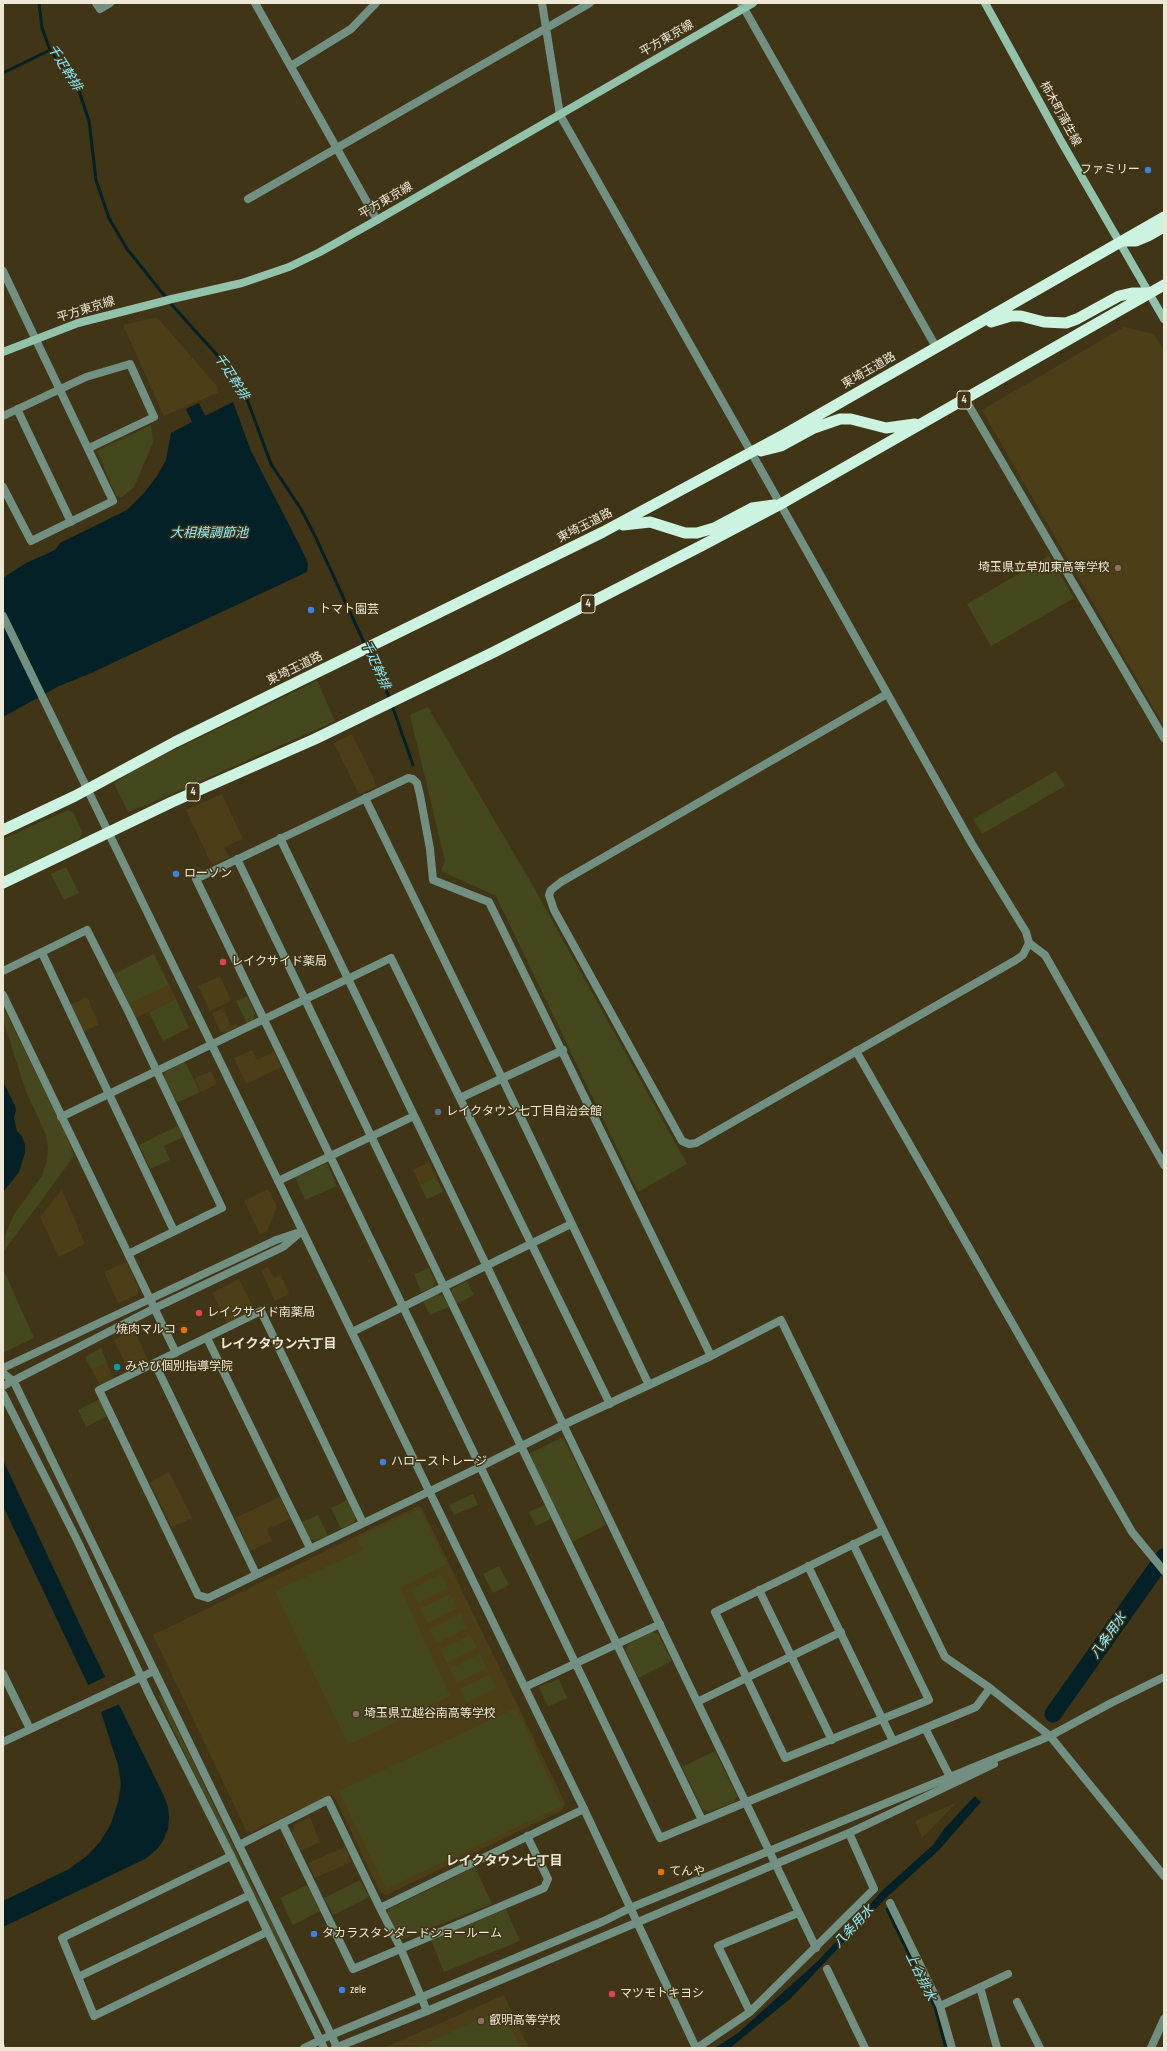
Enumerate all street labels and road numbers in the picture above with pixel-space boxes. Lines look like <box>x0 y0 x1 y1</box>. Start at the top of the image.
street label: 平方東京線 <box>637 18 697 60</box>
street label: 柿木町蒲生線 <box>1036 79 1084 149</box>
street label: 平方東京線 <box>356 180 416 222</box>
street label: 平方東京線 <box>55 294 117 326</box>
street label: 東埼玉道路 <box>839 350 899 392</box>
road number: 4 <box>957 391 971 409</box>
street label: 東埼玉道路 <box>555 506 615 546</box>
road number: 4 <box>581 595 595 613</box>
street label: 東埼玉道路 <box>265 649 325 689</box>
road number: 4 <box>186 783 200 801</box>

